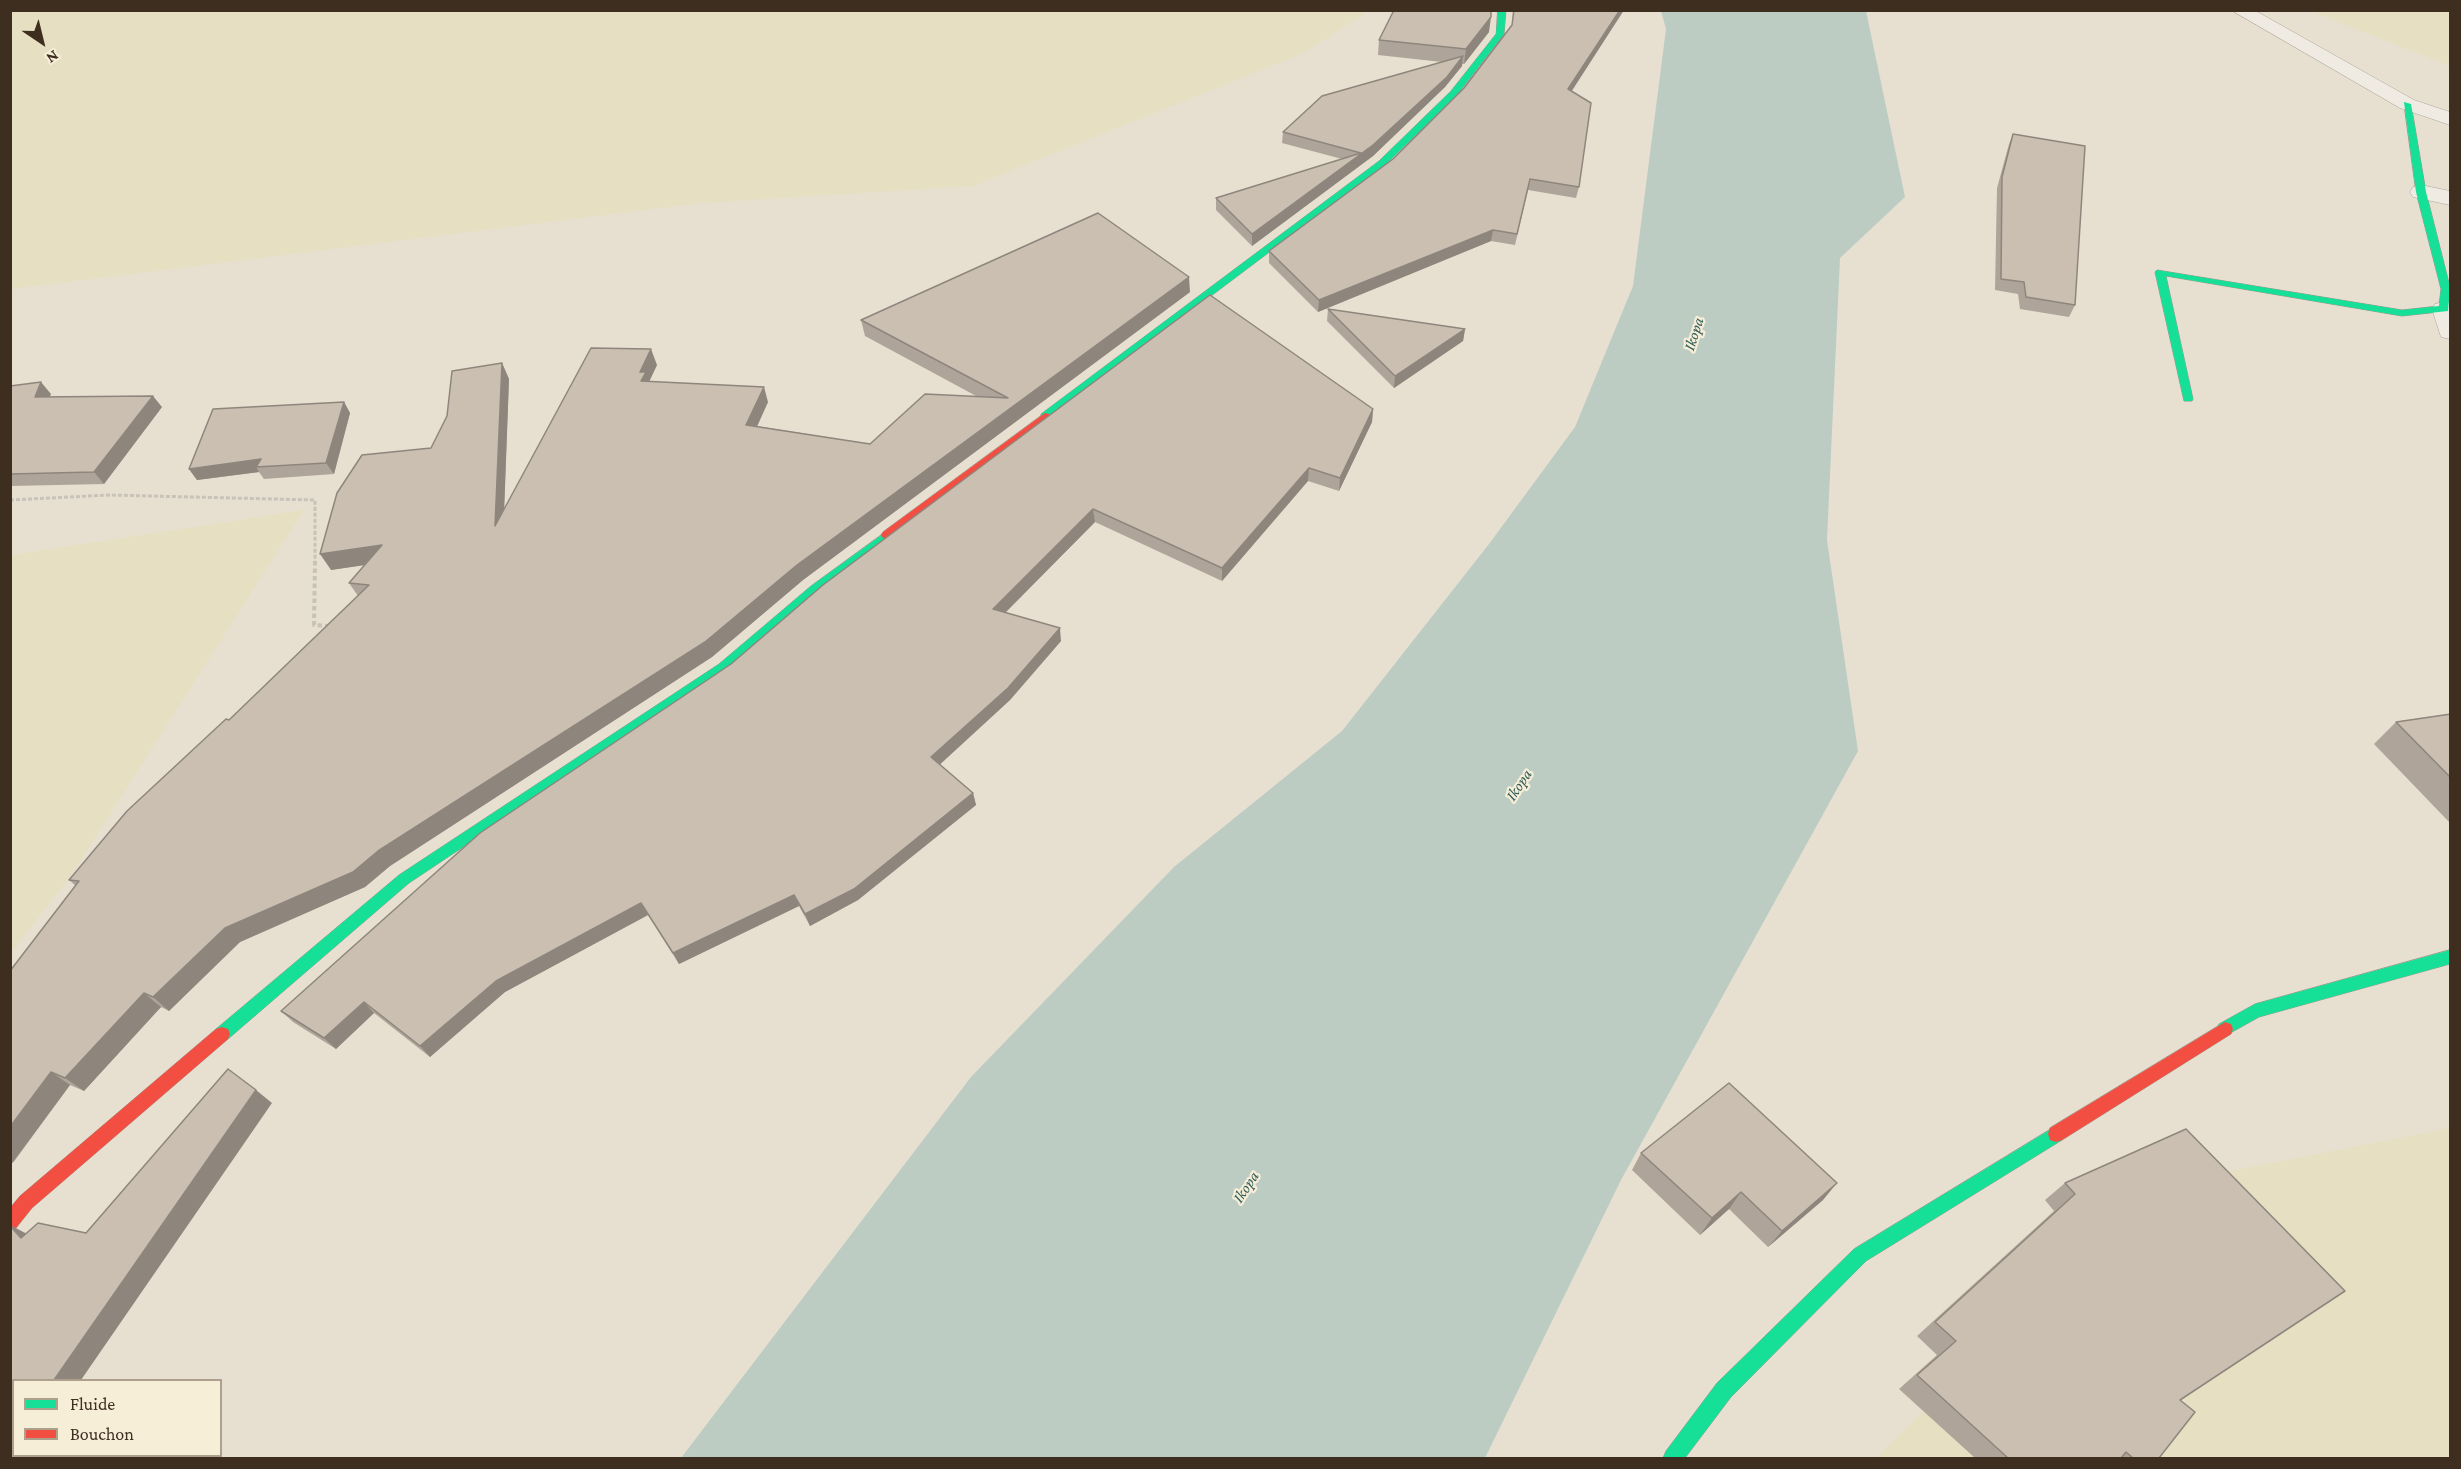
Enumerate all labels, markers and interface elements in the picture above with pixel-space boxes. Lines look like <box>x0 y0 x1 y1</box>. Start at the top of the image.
north arrow <box>12 12 72 72</box>
text: N <box>43 47 62 67</box>
water label: Ikopa <box>1680 315 1708 353</box>
water label: Ikopa <box>1502 766 1536 804</box>
water label: Ikopa <box>1229 1168 1263 1206</box>
legend <box>12 1379 222 1457</box>
text: Fluide <box>70 1394 115 1414</box>
text: Bouchon <box>70 1424 134 1444</box>

